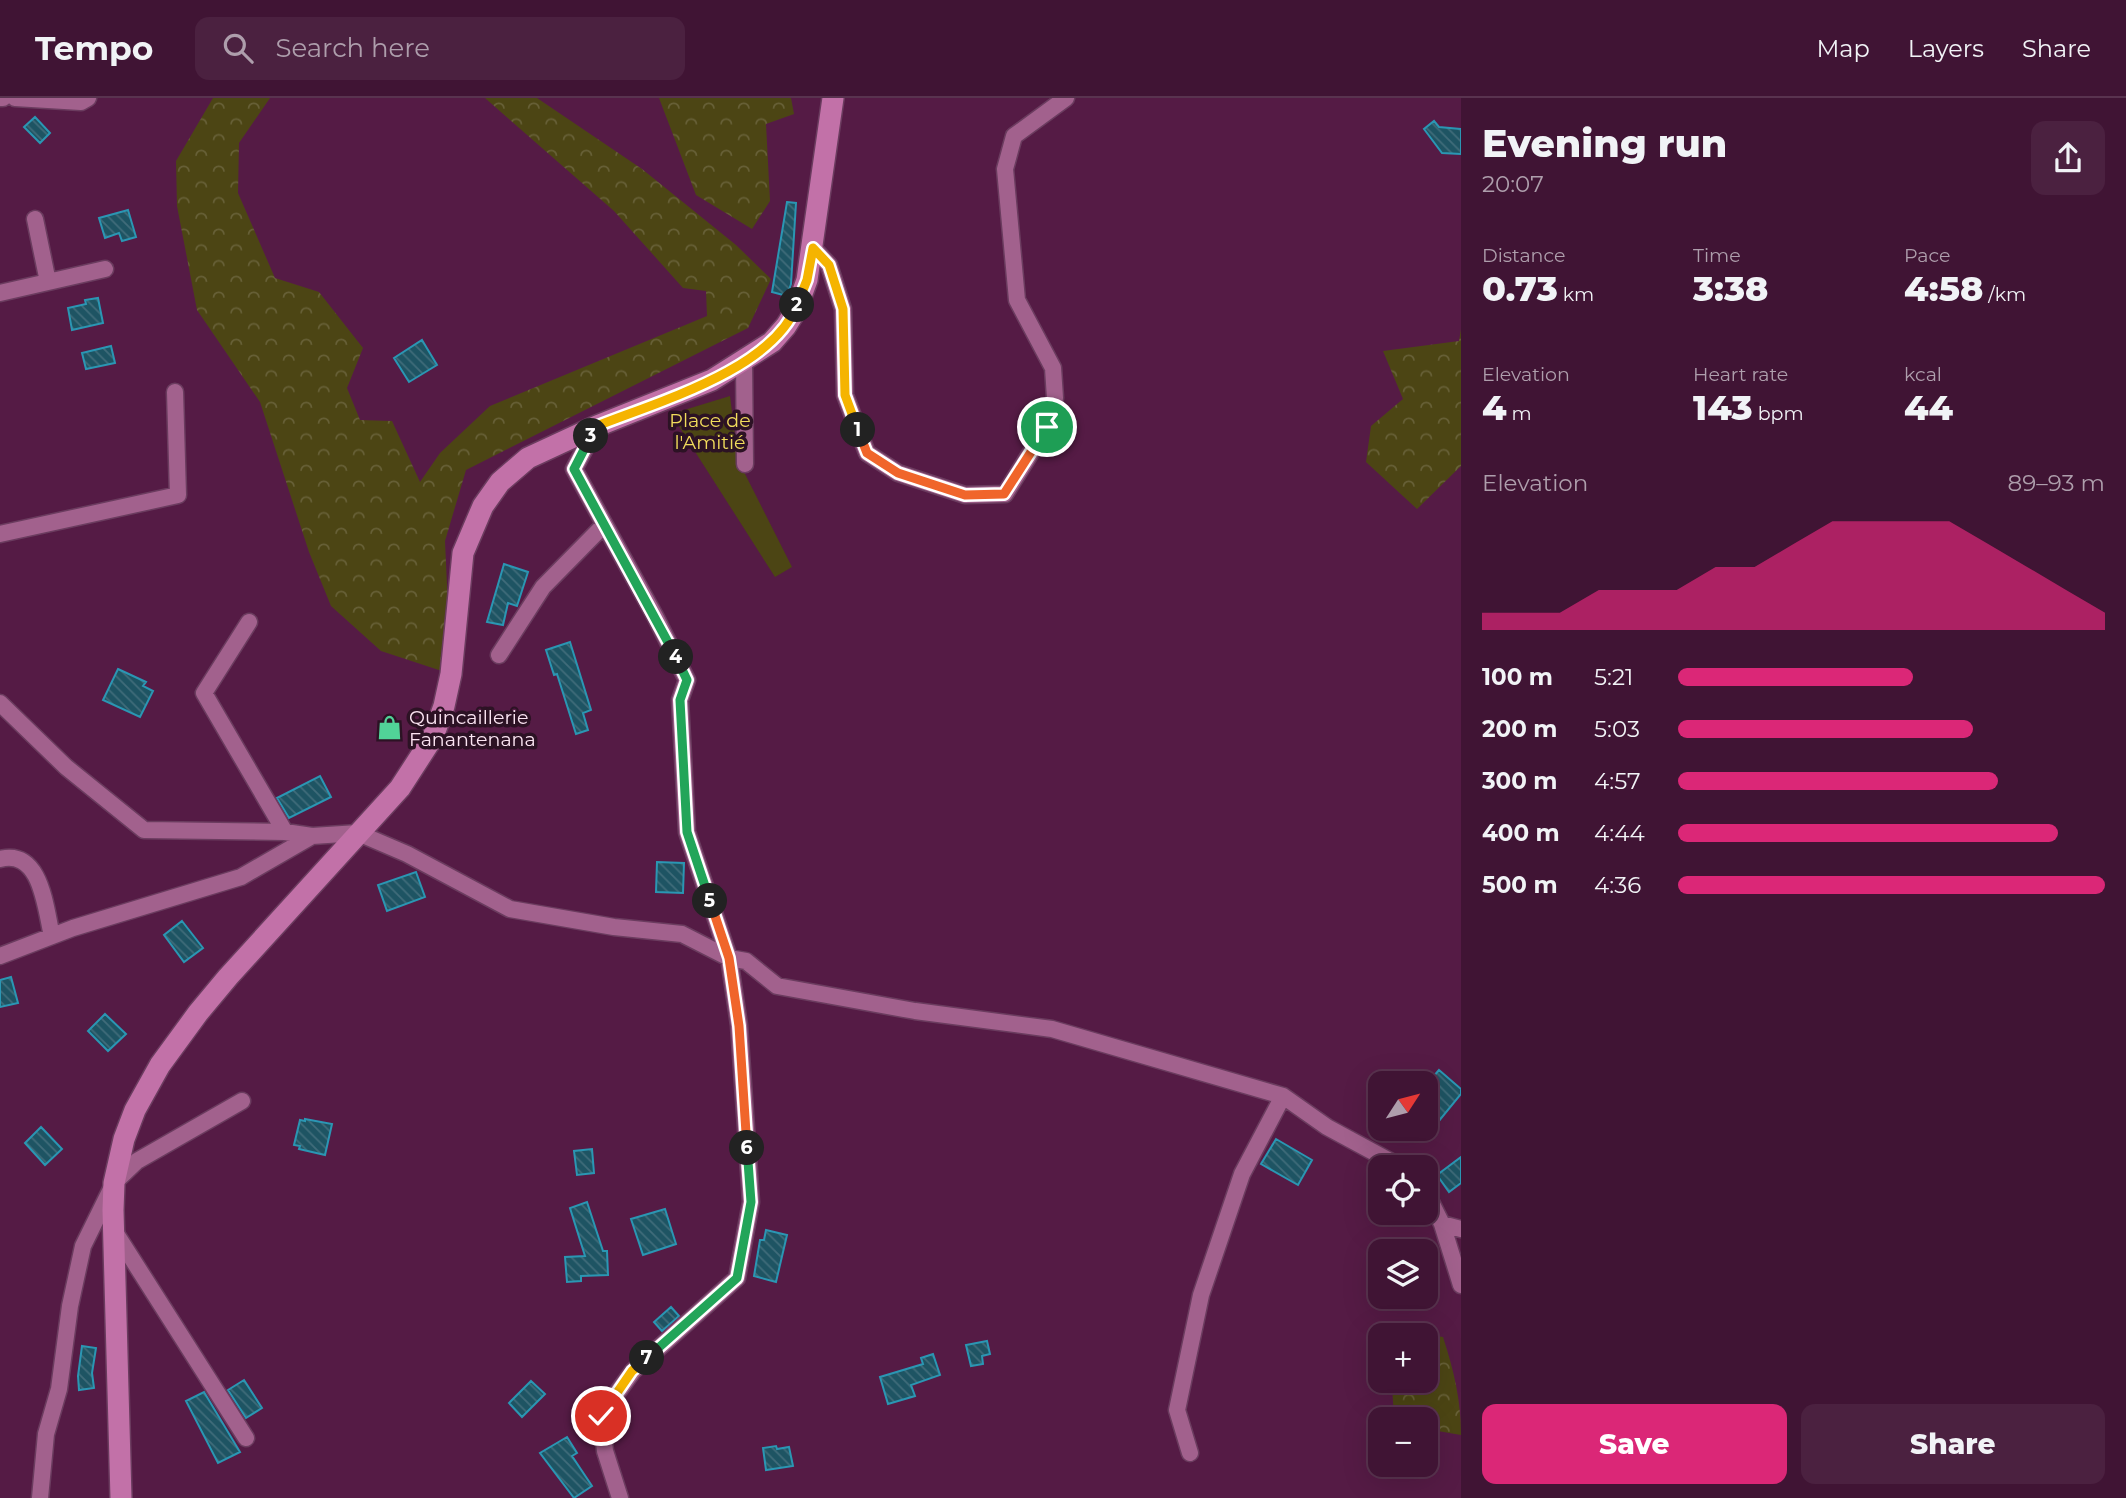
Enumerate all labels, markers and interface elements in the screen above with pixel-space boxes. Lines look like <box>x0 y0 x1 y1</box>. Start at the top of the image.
search box <box>195 17 685 80</box>
text: Tempo <box>35 28 153 68</box>
icon: search <box>219 29 257 67</box>
text: Search here <box>275 32 430 64</box>
text: Map <box>1816 34 1870 63</box>
text: Layers <box>1908 34 1984 63</box>
text: Share <box>2022 34 2091 63</box>
text: Evening run <box>1482 120 1727 167</box>
button: share <box>2031 121 2105 195</box>
text: 20:07 <box>1482 170 1544 198</box>
text: Distance <box>1482 244 1565 267</box>
text: Time <box>1693 244 1741 267</box>
text: Pace <box>1904 244 1951 267</box>
text: 0.73 <box>1482 267 1558 310</box>
text: 3:38 <box>1693 267 1769 310</box>
text: 4:58 <box>1904 267 1983 310</box>
text: km <box>1558 283 1594 306</box>
text: /km <box>1983 283 2026 306</box>
pin: 2 <box>780 288 814 322</box>
text: 2 <box>791 293 802 316</box>
text: Elevation <box>1482 363 1570 386</box>
text: Heart rate <box>1693 363 1788 386</box>
text: kcal <box>1904 363 1942 386</box>
text: 4 <box>1482 386 1507 429</box>
text: 143 <box>1693 386 1753 429</box>
text: 44 <box>1904 386 1953 429</box>
pin <box>1017 397 1077 457</box>
text: m <box>1507 402 1532 425</box>
text: bpm <box>1753 402 1804 425</box>
icon: arrive <box>1028 408 1066 446</box>
park label: Place de l'Amitié <box>669 409 751 454</box>
pin: 1 <box>840 412 876 448</box>
pin: 3 <box>574 418 608 454</box>
text: 1 <box>854 418 861 441</box>
text: 3 <box>585 424 596 447</box>
text: Elevation <box>1482 469 1588 497</box>
text: 89–93 m <box>2007 469 2105 497</box>
pin: 4 <box>658 640 694 674</box>
text: 4 <box>669 645 682 668</box>
text: 100 m <box>1482 663 1553 691</box>
text: 5:21 <box>1594 663 1633 691</box>
place label: Quincaillerie Fanantenana <box>409 706 536 751</box>
shop icon: Quincaillerie Fanantenana <box>375 714 403 742</box>
text: 200 m <box>1482 715 1557 743</box>
text: 5:03 <box>1594 715 1640 743</box>
text: 300 m <box>1482 767 1558 795</box>
text: 4:57 <box>1594 767 1640 795</box>
text: 400 m <box>1482 819 1560 847</box>
text: 4:44 <box>1594 819 1645 847</box>
text: 500 m <box>1482 871 1558 899</box>
text: 4:36 <box>1594 871 1641 899</box>
pin: 5 <box>692 884 728 918</box>
text: 5 <box>704 889 715 912</box>
north arrow <box>1368 1071 1438 1141</box>
map controls <box>1368 1071 1438 1477</box>
pin: 6 <box>730 1130 764 1166</box>
text: 6 <box>740 1136 753 1159</box>
button: locate <box>1368 1155 1438 1225</box>
button: layers <box>1368 1239 1438 1309</box>
button: + <box>1368 1323 1438 1393</box>
pin: 7 <box>630 1340 664 1376</box>
text: 7 <box>641 1346 652 1369</box>
pin <box>571 1386 631 1446</box>
icon: check <box>582 1397 620 1435</box>
button: Save <box>1482 1404 1787 1484</box>
button: Share <box>1801 1404 2105 1484</box>
button: − <box>1368 1407 1438 1477</box>

